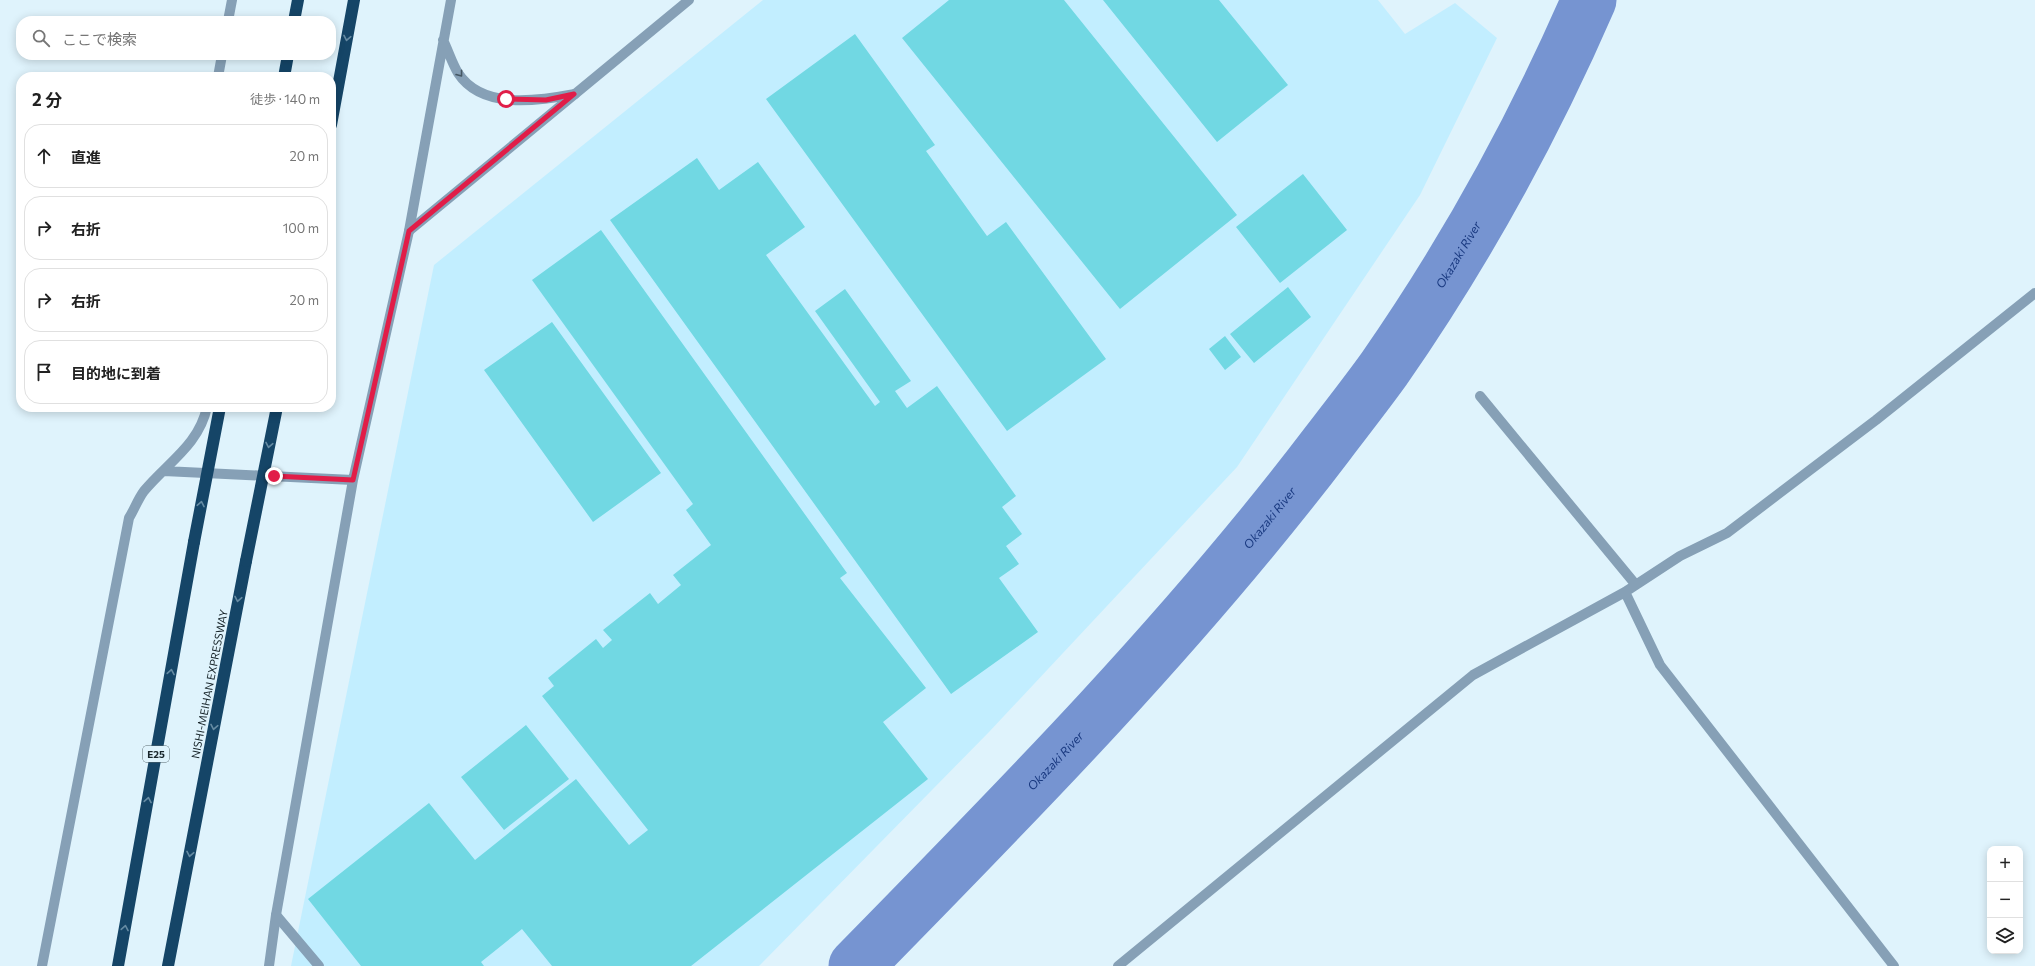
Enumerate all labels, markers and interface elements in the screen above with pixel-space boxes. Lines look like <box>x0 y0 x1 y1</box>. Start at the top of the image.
search box <box>16 16 336 60</box>
icon: search <box>30 27 52 49</box>
text: ここで検索 <box>62 30 137 48</box>
one-way arrow <box>343 35 352 41</box>
one-way arrow <box>456 70 463 77</box>
text: 2 分 <box>32 89 62 110</box>
route start <box>497 90 515 108</box>
text: 徒歩 · 140 m <box>250 91 320 107</box>
icon: ahead <box>33 145 55 167</box>
text: 直進 <box>71 148 101 166</box>
text: 20 m <box>290 148 319 164</box>
icon: right <box>33 217 55 239</box>
water label: Okazaki River <box>1432 218 1484 290</box>
text: 右折 <box>71 220 101 238</box>
text: 100 m <box>283 220 319 236</box>
icon: right <box>33 289 55 311</box>
text: 右折 <box>71 292 101 310</box>
text: 20 m <box>290 292 319 308</box>
icon: arrive <box>33 361 55 383</box>
text: 目的地に到着 <box>71 364 161 382</box>
one-way arrow <box>265 442 274 448</box>
route end <box>265 467 283 485</box>
water label: Okazaki River <box>1240 483 1299 551</box>
one-way arrow <box>197 501 205 507</box>
one-way arrow <box>235 596 243 602</box>
street label: NISHI-MEIHAN EXPRESSWAY <box>188 608 230 760</box>
one-way arrow <box>166 669 174 675</box>
one-way arrow <box>210 724 219 730</box>
water label: Okazaki River <box>1024 728 1087 793</box>
road number: E25 <box>143 746 169 762</box>
one-way arrow <box>143 797 151 803</box>
map controls <box>1987 846 2023 954</box>
button: + <box>1987 846 2023 882</box>
one-way arrow <box>186 851 194 858</box>
button: − <box>1987 882 2023 918</box>
button: layers <box>1987 918 2023 954</box>
one-way arrow <box>120 925 128 931</box>

